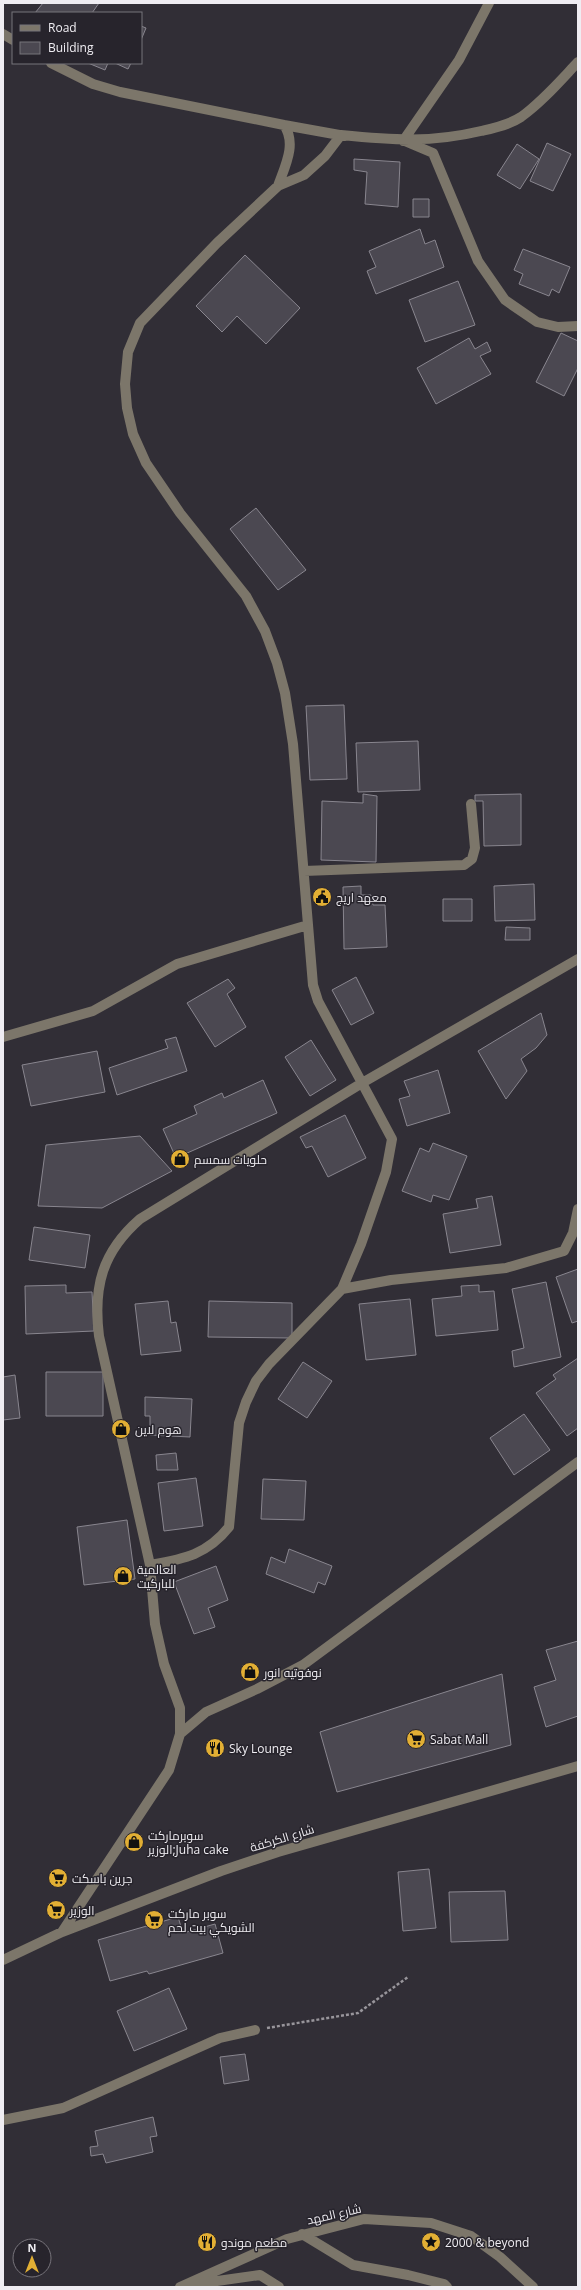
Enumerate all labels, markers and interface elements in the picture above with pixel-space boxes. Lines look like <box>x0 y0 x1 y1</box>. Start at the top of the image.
legend <box>12 12 142 64</box>
text: Road <box>48 19 77 36</box>
text: Building <box>48 39 94 56</box>
public building icon: معهد اريج <box>311 886 333 908</box>
place label: معهد اريج <box>336 889 387 906</box>
shop icon: حلويات سمسم <box>169 1148 191 1170</box>
place label: حلويات سمسم <box>194 1151 267 1168</box>
shop icon: هوم لاين <box>110 1418 132 1440</box>
place label: هوم لاين <box>135 1421 181 1438</box>
place label: العالمية للباركيت <box>137 1561 177 1592</box>
shop icon: العالمية للباركيت <box>112 1565 134 1587</box>
shop icon: نوفوتيه انور <box>239 1661 261 1683</box>
place label: نوفوتيه انور <box>263 1664 322 1681</box>
supermarket icon: Sabat Mall <box>405 1728 427 1750</box>
place label: Sabat Mall <box>430 1731 488 1748</box>
restaurant icon: Sky Lounge <box>204 1737 226 1759</box>
place label: Sky Lounge <box>229 1740 293 1757</box>
street label: شارع الكركفة <box>248 1820 316 1856</box>
place label: سوبرماركت الوزير;Juha cake <box>147 1827 229 1858</box>
shop icon: سوبرماركت الوزير;Juha cake <box>123 1831 145 1853</box>
supermarket icon: جرين باسكت <box>47 1867 69 1889</box>
place label: جرين باسكت <box>72 1870 132 1887</box>
supermarket icon: الوزير <box>45 1899 67 1921</box>
place label: الوزير <box>69 1902 94 1919</box>
place label: سوبر ماركت الشويكي بيت لحم <box>168 1905 255 1938</box>
supermarket icon: سوبر ماركت الشويكي بيت لحم <box>143 1909 165 1931</box>
street label: شارع المهد <box>305 2199 363 2229</box>
restaurant icon: مطعم موندو <box>196 2231 218 2253</box>
place icon: 2000 & beyond <box>420 2231 442 2253</box>
place label: مطعم موندو <box>221 2234 287 2251</box>
place label: 2000 & beyond <box>445 2234 529 2251</box>
north arrow <box>12 2238 52 2278</box>
text: N <box>28 2240 36 2255</box>

